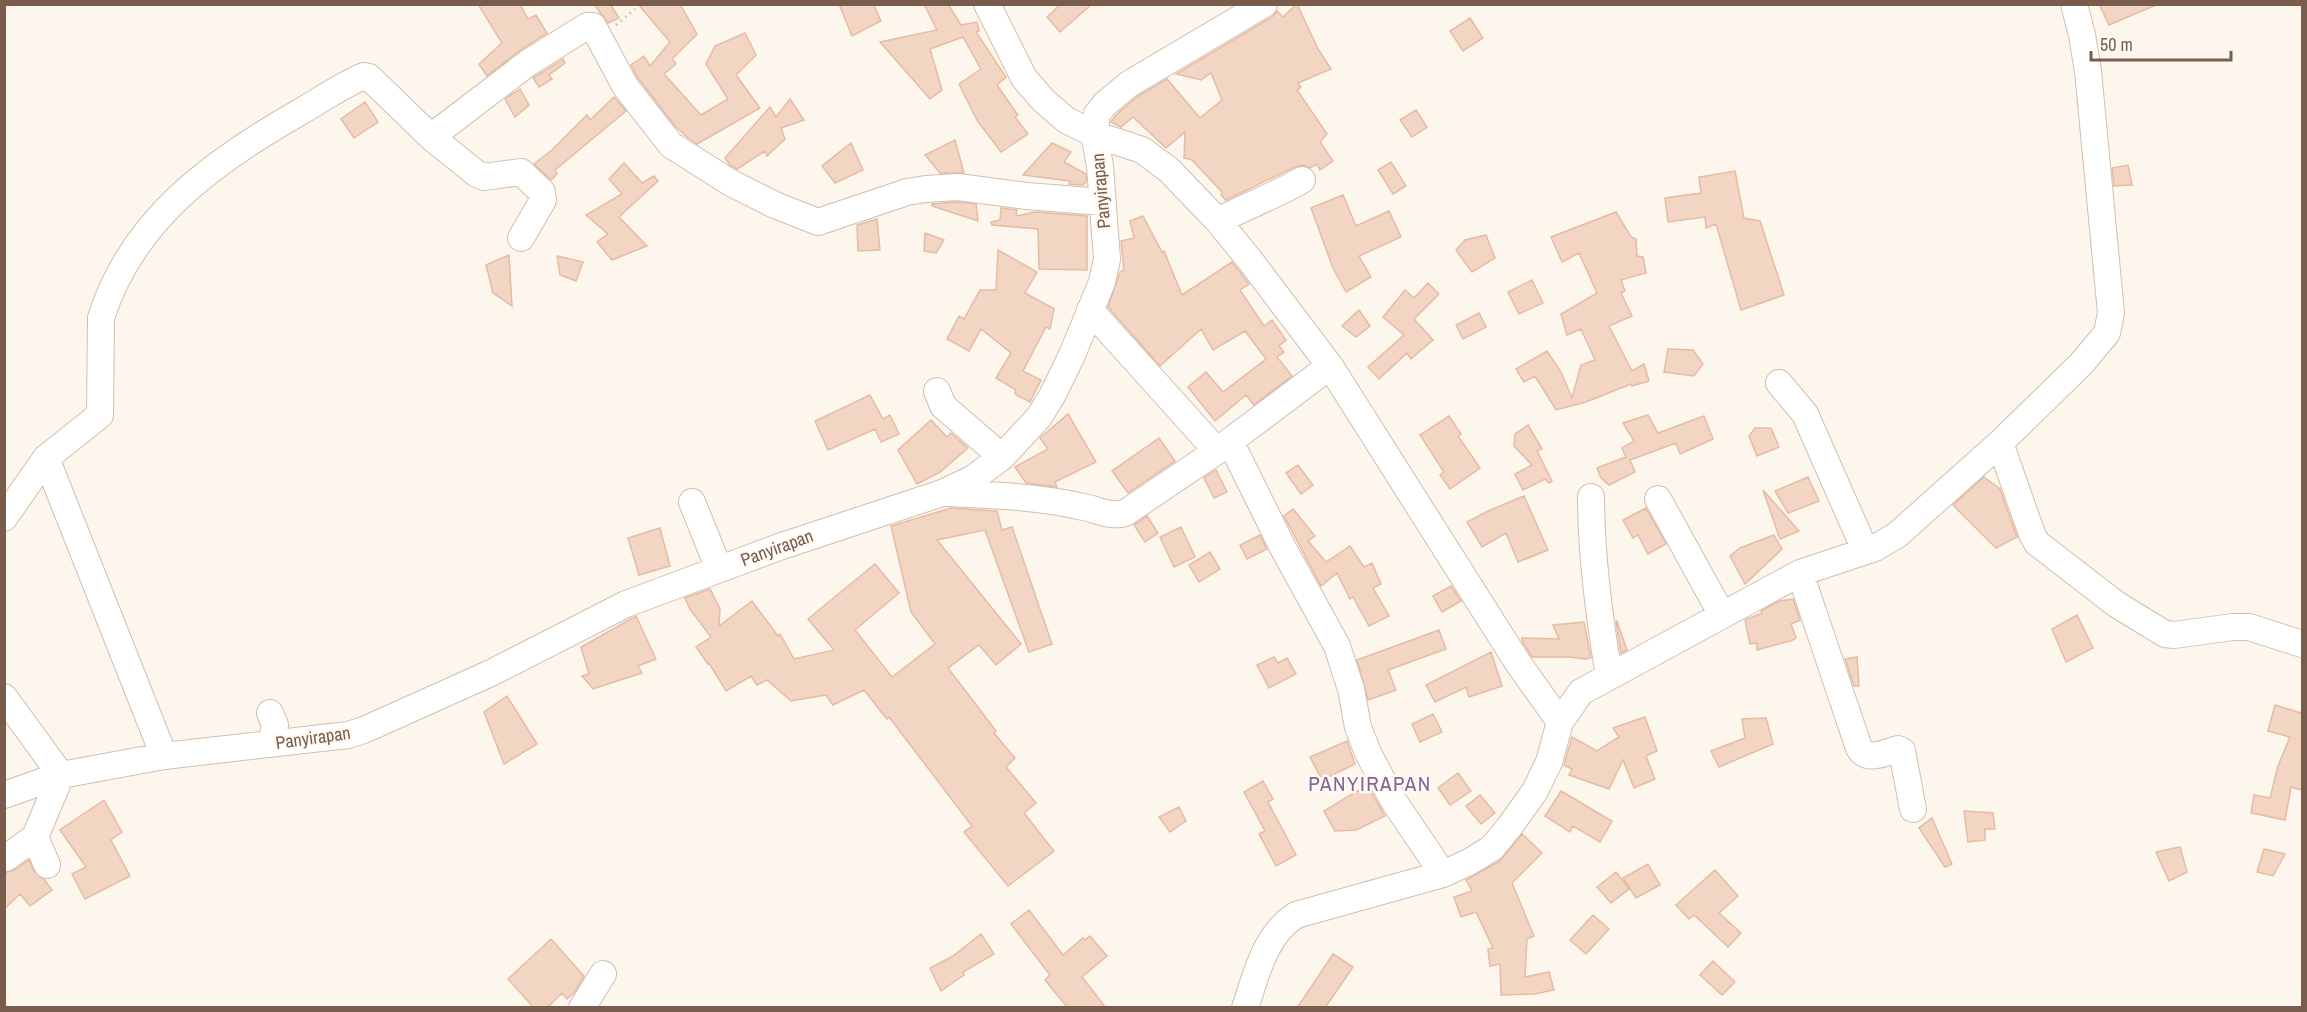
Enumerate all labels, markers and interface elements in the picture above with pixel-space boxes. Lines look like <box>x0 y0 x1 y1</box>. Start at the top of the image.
scale bar <box>2091 24 2230 62</box>
text: 50 m <box>2100 32 2133 57</box>
street label: Panyirapan <box>1085 152 1116 230</box>
street label: Panyirapan <box>737 523 817 572</box>
street label: Panyirapan <box>274 720 352 755</box>
district label: PANYIRAPAN <box>1308 769 1432 798</box>

